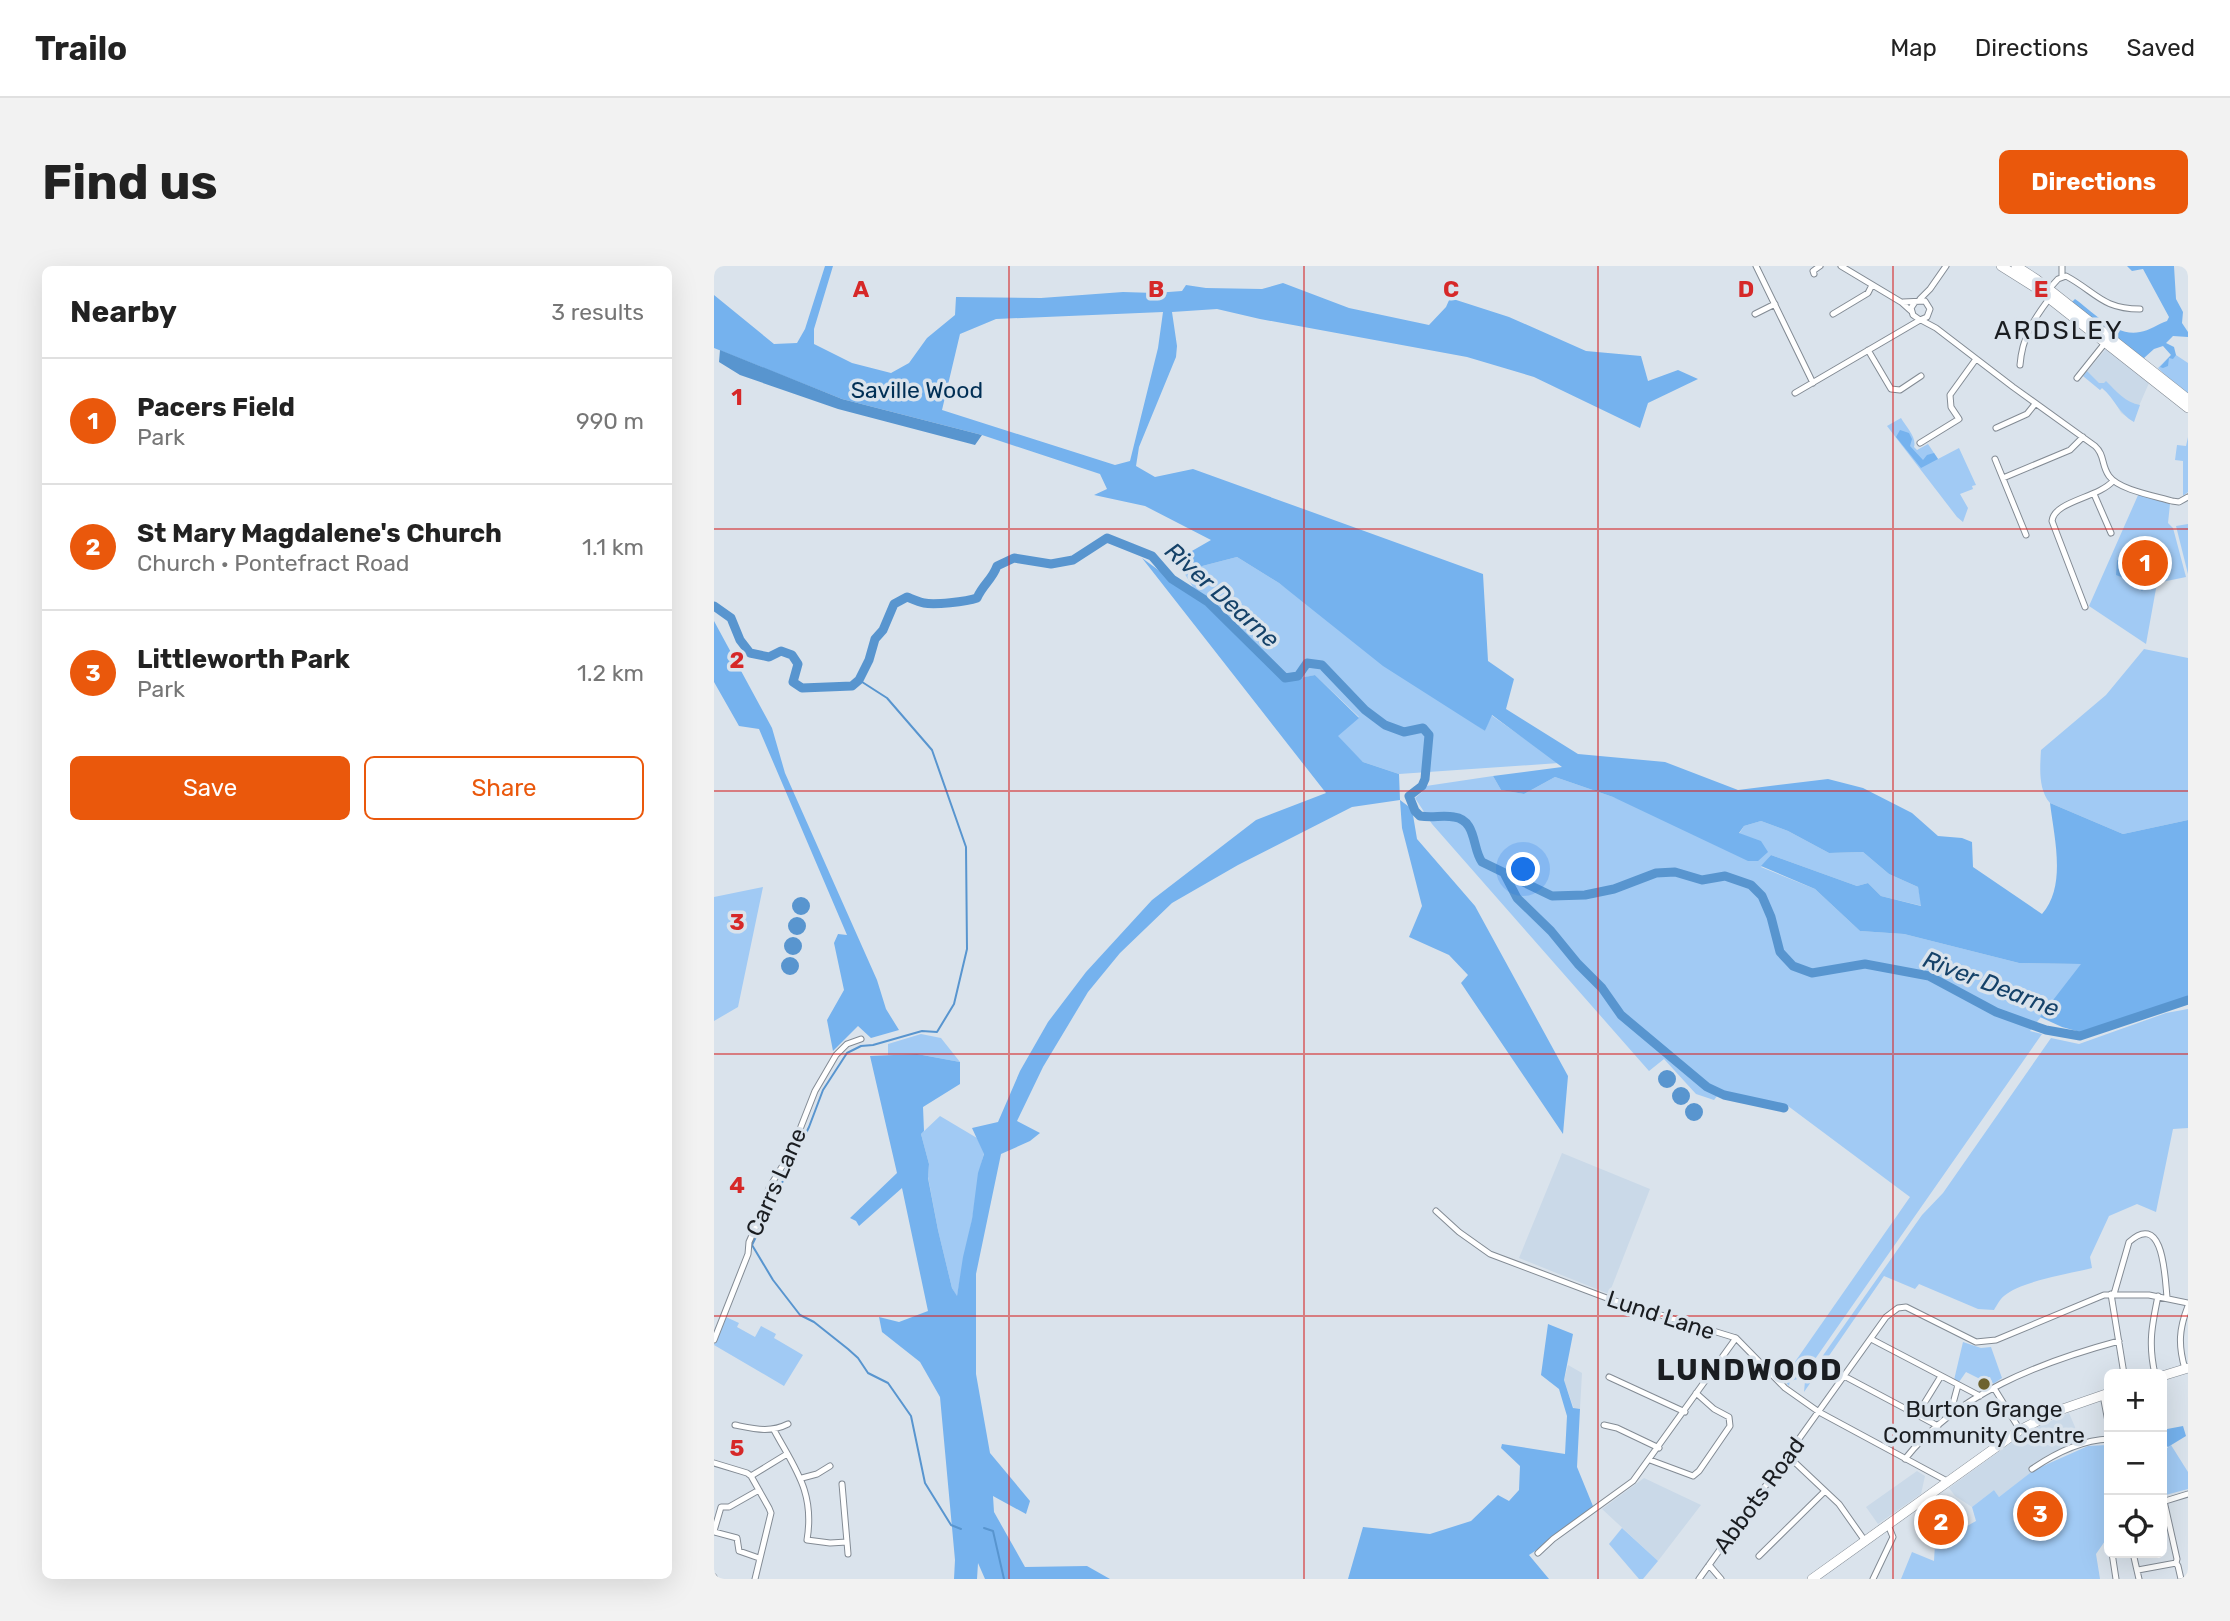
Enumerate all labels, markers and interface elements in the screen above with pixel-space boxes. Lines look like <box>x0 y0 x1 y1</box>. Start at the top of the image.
text: Trailo <box>35 29 127 68</box>
text: Map <box>1890 34 1937 62</box>
text: Directions <box>1975 34 2088 62</box>
text: Saved <box>2126 34 2195 62</box>
button: Directions <box>1999 150 2188 214</box>
text: Find us <box>42 153 218 211</box>
text: A <box>853 275 870 303</box>
text: B <box>1148 275 1164 303</box>
text: C <box>1443 275 1459 303</box>
text: D <box>1738 275 1754 303</box>
text: E <box>2034 275 2048 303</box>
text: Nearby <box>70 294 177 330</box>
text: 3 results <box>551 298 644 326</box>
district label: ARDSLEY <box>1994 315 2124 346</box>
park label: Saville Wood <box>851 376 983 404</box>
text: 1 <box>731 383 743 411</box>
text: Pacers Field <box>137 392 295 423</box>
text: 1 <box>87 407 99 435</box>
text: 990 m <box>576 407 644 435</box>
text: Park <box>137 423 185 451</box>
text: St Mary Magdalene's Church <box>137 518 502 549</box>
text: 2 <box>86 533 100 561</box>
text: 1.1 km <box>582 533 644 561</box>
water label: River Dearne <box>1159 537 1285 653</box>
pin: 1 <box>2122 537 2168 589</box>
text: Church · Pontefract Road <box>137 549 410 577</box>
text: Littleworth Park <box>137 644 350 675</box>
text: 2 <box>730 646 744 674</box>
text: 3 <box>85 659 101 687</box>
text: 1.2 km <box>577 659 644 687</box>
text: Park <box>137 675 185 703</box>
button: Save <box>70 756 350 820</box>
button: Share <box>364 756 644 820</box>
your location <box>1506 852 1540 886</box>
text: 3 <box>729 908 745 936</box>
water label: River Dearne <box>1919 945 2063 1023</box>
street label: Carrs Lane <box>740 1124 812 1240</box>
text: 4 <box>729 1171 745 1199</box>
street label: Lund Lane <box>1603 1284 1719 1346</box>
district label: LUNDWOOD <box>1657 1352 1844 1388</box>
map controls <box>2104 1369 2167 1558</box>
button: + <box>2104 1369 2167 1432</box>
marker: Burton Grange Community Centre <box>1976 1376 1992 1392</box>
place label: Burton Grange Community Centre <box>1883 1395 2085 1449</box>
street label: Abbots Road <box>1707 1431 1811 1559</box>
button: − <box>2104 1432 2167 1495</box>
text: 5 <box>730 1434 745 1462</box>
pin: 3 <box>2017 1488 2063 1540</box>
button: locate <box>2104 1495 2167 1558</box>
pin: 2 <box>1918 1496 1964 1548</box>

